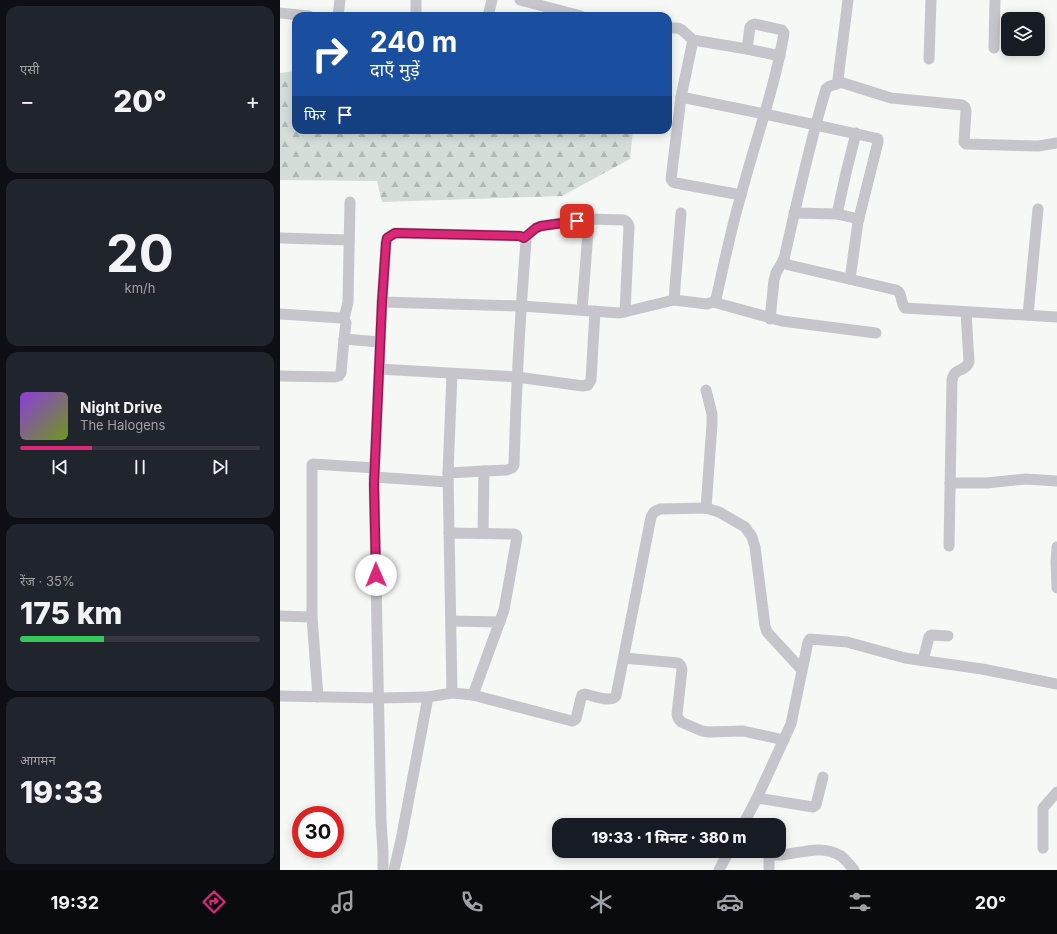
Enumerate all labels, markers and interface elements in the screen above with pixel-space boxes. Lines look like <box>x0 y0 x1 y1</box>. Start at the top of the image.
map controls <box>1001 12 1045 56</box>
button: layers <box>1001 12 1045 56</box>
text: 240 m <box>370 25 457 59</box>
icon: right <box>304 28 356 80</box>
text: दाएँ मुड़ें <box>370 59 420 80</box>
text: एसी <box>20 61 39 77</box>
text: 20° <box>113 83 167 119</box>
text: − <box>20 88 35 114</box>
text: + <box>245 88 260 114</box>
icon: arrive <box>334 104 356 126</box>
text: फिर <box>304 105 326 124</box>
pin <box>560 204 594 238</box>
icon: arrive <box>566 210 588 232</box>
text: 20 <box>106 222 174 285</box>
text: km/h <box>125 280 155 296</box>
text: Night Drive <box>80 398 162 417</box>
text: The Halogens <box>80 417 165 433</box>
icon: previous <box>49 456 71 478</box>
icon: pause <box>129 456 151 478</box>
icon: next <box>209 456 231 478</box>
position arrow <box>355 554 397 596</box>
text: रेंज · 35% <box>20 573 75 589</box>
text: 175 km <box>20 595 122 631</box>
text: आगमन <box>20 752 56 768</box>
text: 19:33 <box>20 774 103 810</box>
speed limit sign: 30 <box>292 806 344 858</box>
text: 19:33 · 1 मिनट · 380 m <box>592 828 746 847</box>
icon: directions <box>200 888 228 916</box>
icon: music <box>329 888 357 916</box>
icon: phone <box>458 888 486 916</box>
icon: climate <box>587 888 615 916</box>
icon: car <box>716 888 744 916</box>
icon: filters <box>846 888 874 916</box>
text: 19:32 <box>51 892 99 913</box>
text: 20° <box>975 892 1006 913</box>

